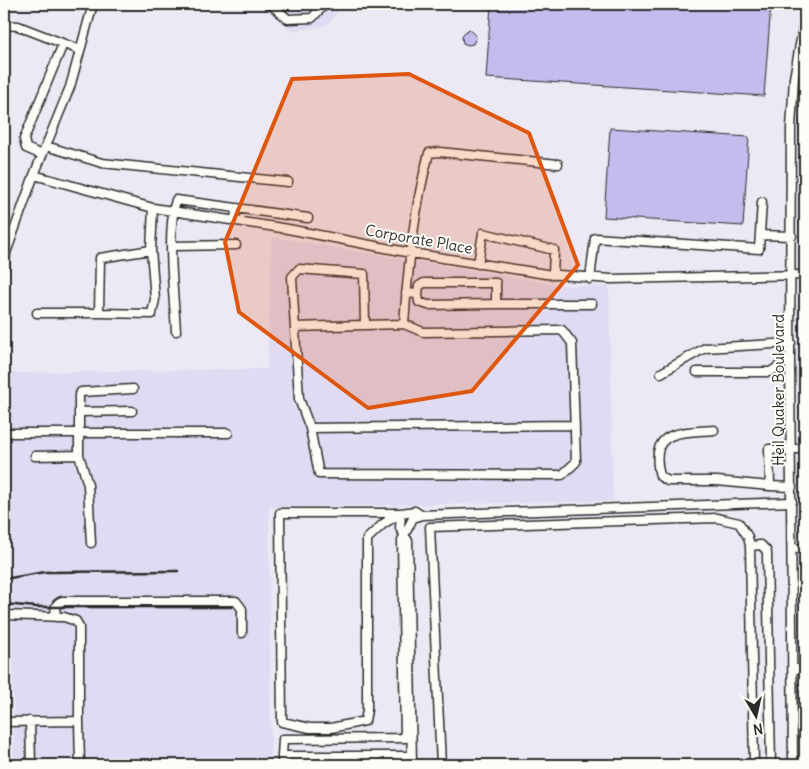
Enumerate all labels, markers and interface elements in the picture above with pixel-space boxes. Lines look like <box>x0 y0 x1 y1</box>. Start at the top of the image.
street label: Corporate Place <box>364 220 474 258</box>
street label: Heil Quaker Boulevard <box>769 314 788 466</box>
north arrow <box>732 692 782 742</box>
text: N <box>752 719 764 738</box>

